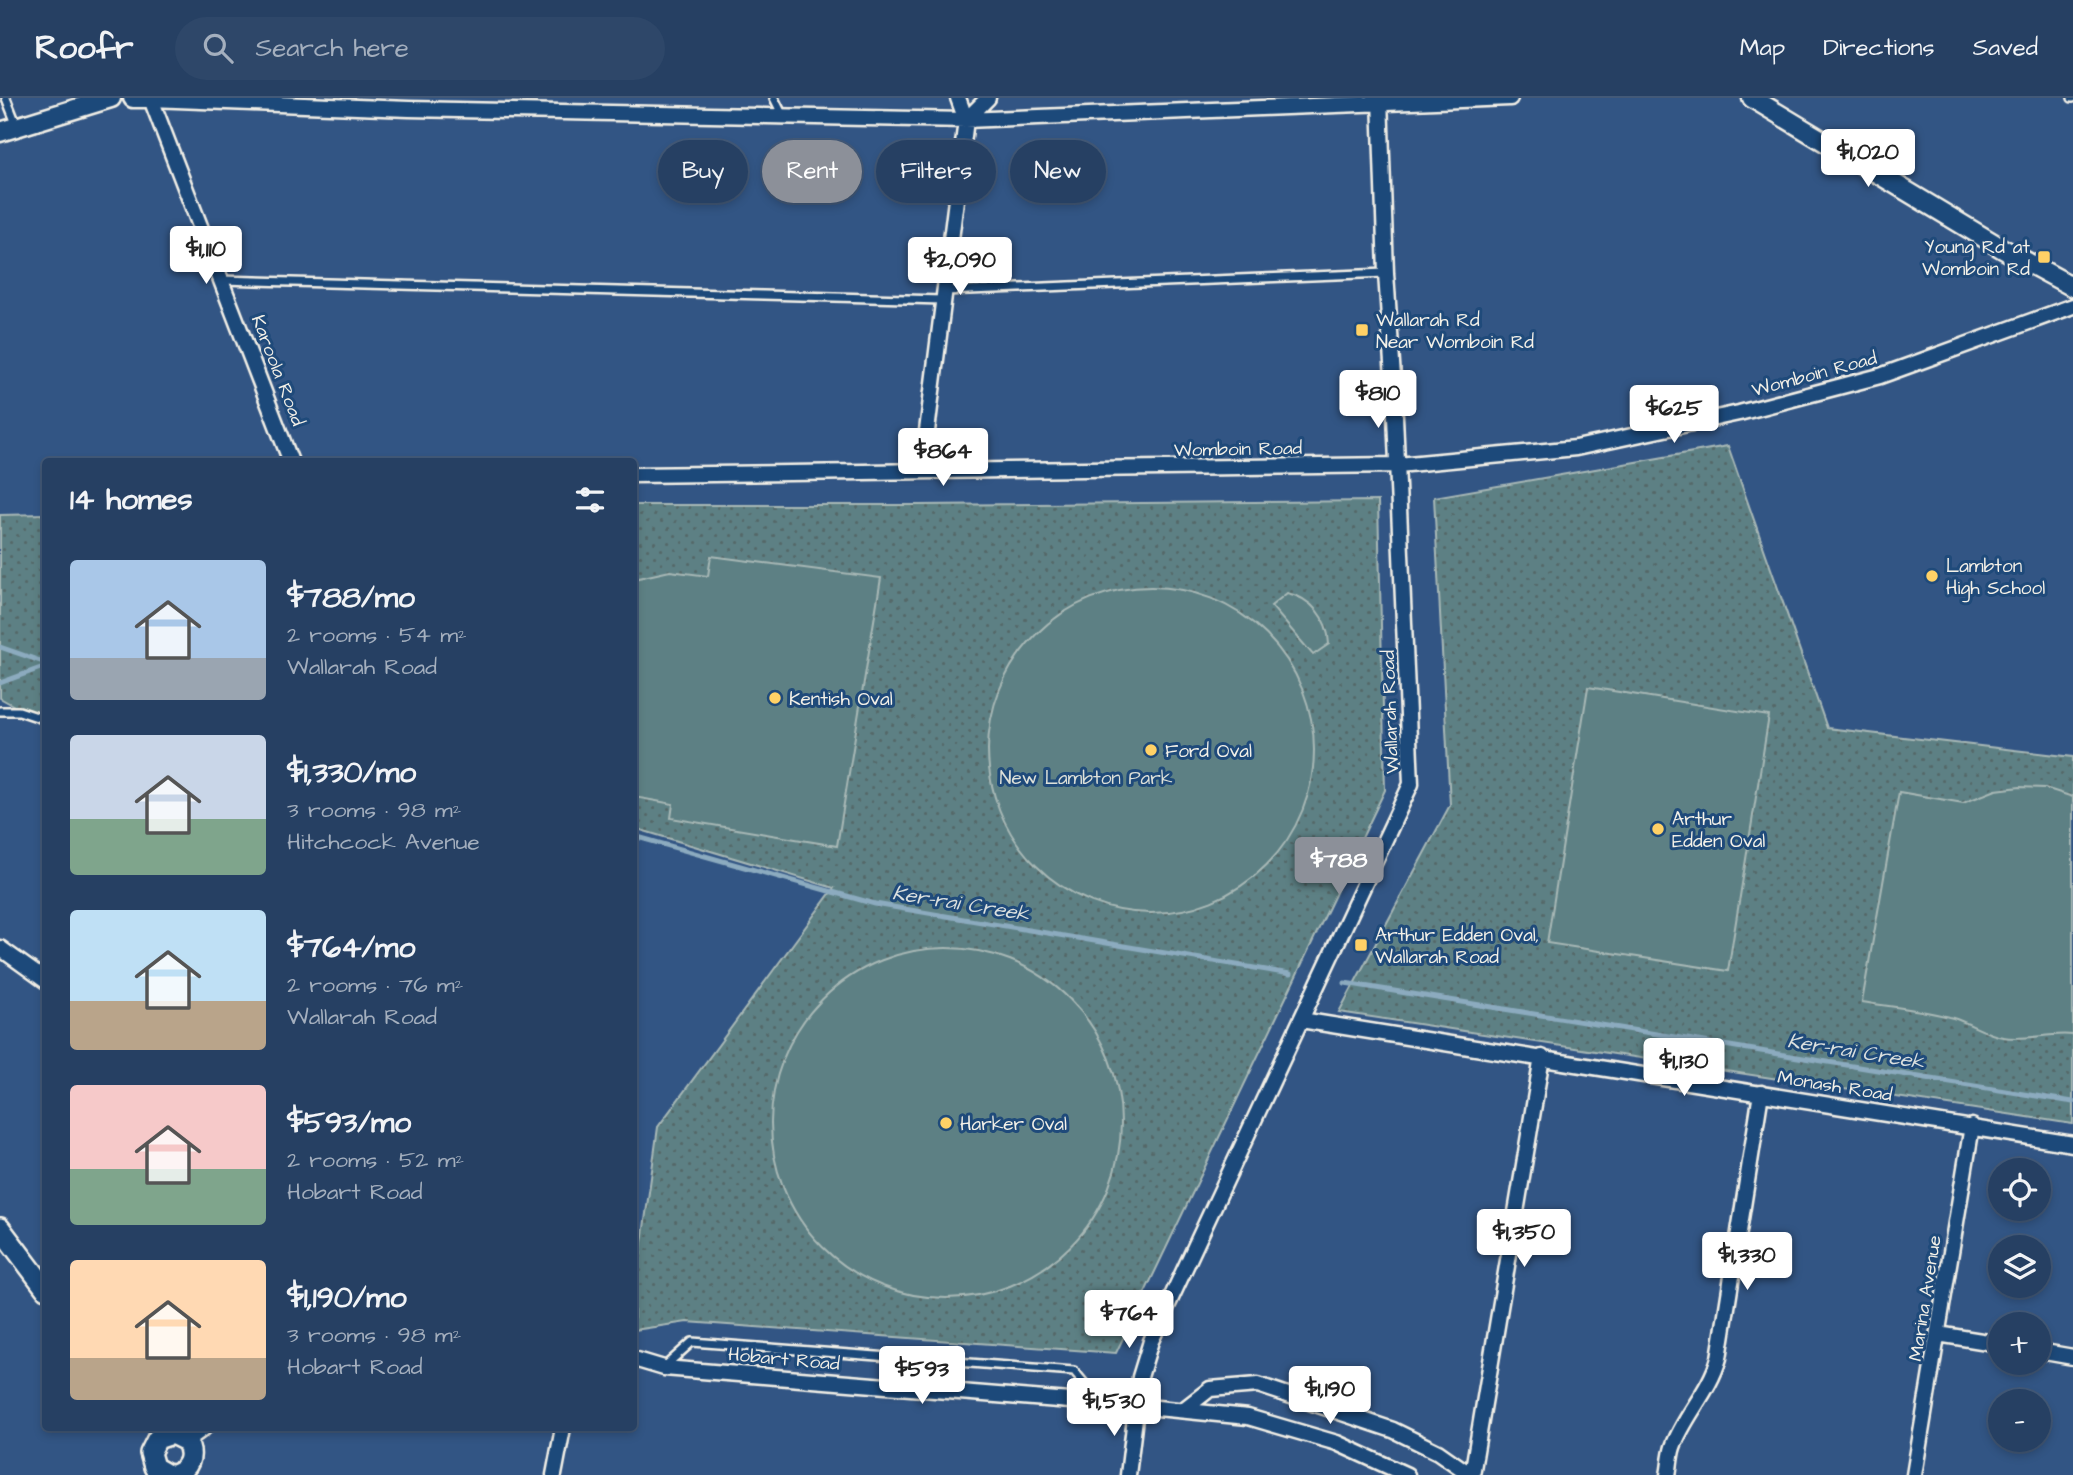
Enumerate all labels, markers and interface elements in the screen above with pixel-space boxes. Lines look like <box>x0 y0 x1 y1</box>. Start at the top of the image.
search box <box>175 17 665 80</box>
text: Roofr <box>35 25 133 71</box>
icon: search <box>199 29 237 67</box>
text: Search here <box>255 30 409 66</box>
text: Map <box>1740 31 1785 65</box>
text: Directions <box>1823 31 1935 65</box>
text: Saved <box>1973 31 2038 65</box>
pin: $1,020 <box>1811 130 1925 189</box>
text: $1,020 <box>1837 136 1899 168</box>
chip: Buy <box>658 140 748 203</box>
chip: Rent <box>762 140 862 203</box>
chip: Filters <box>876 140 996 203</box>
chip: New <box>1010 140 1106 203</box>
pin: $1,110 <box>149 226 263 286</box>
text: $1,110 <box>186 233 226 265</box>
place label: Young Rd at Womboin Rd <box>1922 234 2030 283</box>
pin: $2,090 <box>903 238 1017 297</box>
text: $2,090 <box>924 244 996 276</box>
marker: Young Rd at Womboin Rd <box>2036 249 2052 265</box>
place label: Wallarah Rd Near Womboin Rd <box>1376 307 1534 356</box>
street label: Karoola Road <box>244 311 311 430</box>
marker: Wallarah Rd Near Womboin Rd <box>1354 322 1370 338</box>
street label: Womboin Road <box>1749 345 1880 404</box>
pin: $810 <box>1337 370 1419 430</box>
text: $810 <box>1355 377 1401 409</box>
pin: $625 <box>1633 386 1715 445</box>
text: $625 <box>1646 392 1702 424</box>
pin: $864 <box>902 428 984 488</box>
text: $864 <box>914 435 972 467</box>
street label: Womboin Road <box>1174 435 1303 464</box>
text: 14 homes <box>70 479 193 521</box>
icon: filters <box>571 481 609 519</box>
place label: Lambton High School <box>1946 553 2045 603</box>
marker: Lambton High School <box>1924 568 1940 584</box>
text: $788/mo <box>287 577 415 619</box>
icon: home <box>126 588 210 672</box>
text: 2 rooms · 54 m² <box>287 619 467 651</box>
street label: Wallarah Road <box>1375 649 1406 774</box>
text: Wallarah Road <box>287 651 437 683</box>
place label: Kentish Oval <box>789 686 893 713</box>
marker: Kentish Oval <box>767 690 783 706</box>
place label: Ford Oval <box>1165 738 1252 765</box>
marker: Ford Oval <box>1143 742 1159 758</box>
text: $1,330/mo <box>287 752 416 794</box>
icon: home <box>126 763 210 847</box>
park label: New Lambton Park <box>1000 765 1173 792</box>
text: 3 rooms · 98 m² <box>287 794 461 826</box>
place label: Arthur Edden Oval <box>1672 806 1765 855</box>
marker: Arthur Edden Oval <box>1650 821 1666 837</box>
text: Hitchcock Avenue <box>287 826 480 858</box>
pin: $788 <box>1298 838 1380 897</box>
text: $788 <box>1311 844 1367 876</box>
water label: Ker-rai Creek <box>890 878 1032 929</box>
place label: Arthur Edden Oval, Wallarah Road <box>1375 922 1539 971</box>
text: $764/mo <box>287 927 415 969</box>
marker: Arthur Edden Oval, Wallarah Road <box>1353 937 1369 953</box>
icon: home <box>126 938 210 1022</box>
text: 2 rooms · 76 m² <box>287 969 463 1001</box>
text: Wallarah Road <box>287 1001 437 1033</box>
water label: Ker-rai Creek <box>1785 1026 1927 1077</box>
pin: $1,130 <box>1627 1038 1741 1098</box>
text: $1,130 <box>1660 1045 1709 1077</box>
street label: Monash Road <box>1775 1064 1894 1109</box>
text: $593/mo <box>287 1102 411 1144</box>
place label: Harker Oval <box>960 1111 1067 1138</box>
icon: home <box>126 1113 210 1197</box>
marker: Harker Oval <box>938 1115 954 1131</box>
text: 2 rooms · 52 m² <box>287 1144 464 1176</box>
map controls <box>1988 1158 2051 1452</box>
button: locate <box>1988 1158 2051 1221</box>
text: Hobart Road <box>287 1176 423 1208</box>
pin: $1,350 <box>1467 1210 1581 1269</box>
text: $1,350 <box>1493 1216 1555 1248</box>
pin: $1,330 <box>1690 1232 1804 1292</box>
street label: Marina Avenue <box>1902 1233 1949 1363</box>
button: layers <box>1988 1235 2051 1298</box>
text: $1,330 <box>1718 1239 1776 1271</box>
text: $1,190/mo <box>287 1277 407 1319</box>
icon: home <box>126 1288 210 1372</box>
pin: $764 <box>1088 1290 1170 1350</box>
text: $764 <box>1100 1297 1158 1329</box>
button: + <box>1988 1312 2051 1375</box>
text: 3 rooms · 98 m² <box>287 1319 461 1351</box>
street label: Hobart Road <box>727 1341 841 1378</box>
pin: $593 <box>881 1346 963 1406</box>
text: Hobart Road <box>287 1351 423 1383</box>
text: $593 <box>895 1353 949 1385</box>
pin: $1,190 <box>1273 1366 1387 1426</box>
text: $1,190 <box>1305 1373 1355 1405</box>
pin: $1,530 <box>1057 1378 1171 1438</box>
text: $1,530 <box>1083 1385 1145 1417</box>
button: − <box>1988 1389 2051 1452</box>

